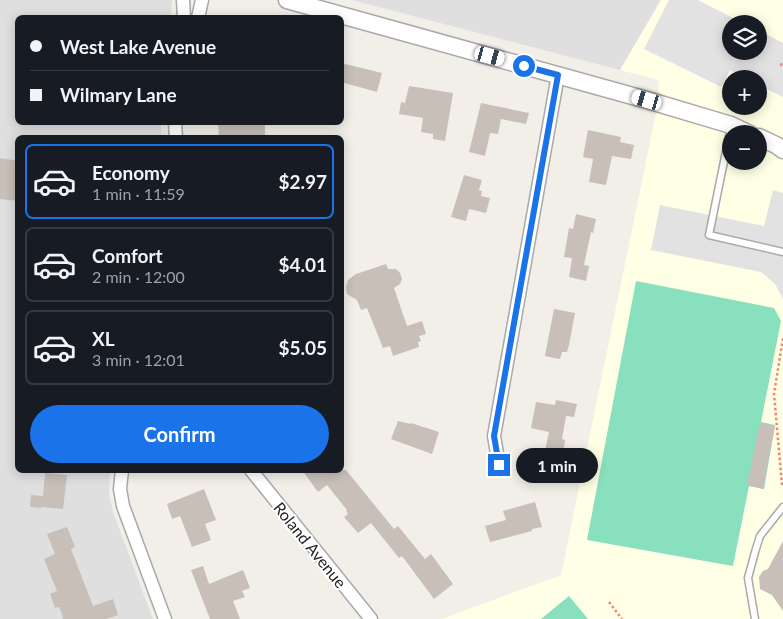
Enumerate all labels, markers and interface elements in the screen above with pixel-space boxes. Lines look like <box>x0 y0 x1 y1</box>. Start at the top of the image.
map controls <box>722 15 767 170</box>
button: layers <box>722 15 767 60</box>
text: West Lake Avenue <box>60 35 216 58</box>
car <box>473 45 506 67</box>
route start <box>513 55 535 77</box>
button: + <box>722 70 767 115</box>
text: Wilmary Lane <box>60 83 177 106</box>
car <box>630 89 663 111</box>
button: − <box>722 125 767 170</box>
icon: car <box>32 159 77 204</box>
text: Economy <box>92 161 170 184</box>
text: $2.97 <box>278 170 327 193</box>
text: 1 min · 11:59 <box>92 184 185 203</box>
icon: car <box>32 242 77 287</box>
text: Comfort <box>92 244 163 267</box>
text: $4.01 <box>278 253 327 276</box>
text: 2 min · 12:00 <box>92 267 185 286</box>
icon: car <box>32 325 77 370</box>
text: XL <box>92 327 115 350</box>
text: $5.05 <box>278 336 327 359</box>
text: 3 min · 12:01 <box>92 350 185 369</box>
button: Confirm <box>30 405 329 463</box>
callout: 1 min <box>516 448 599 482</box>
route end <box>488 454 510 476</box>
text: 1 min <box>537 456 577 475</box>
street label: Roland Avenue <box>270 498 351 591</box>

